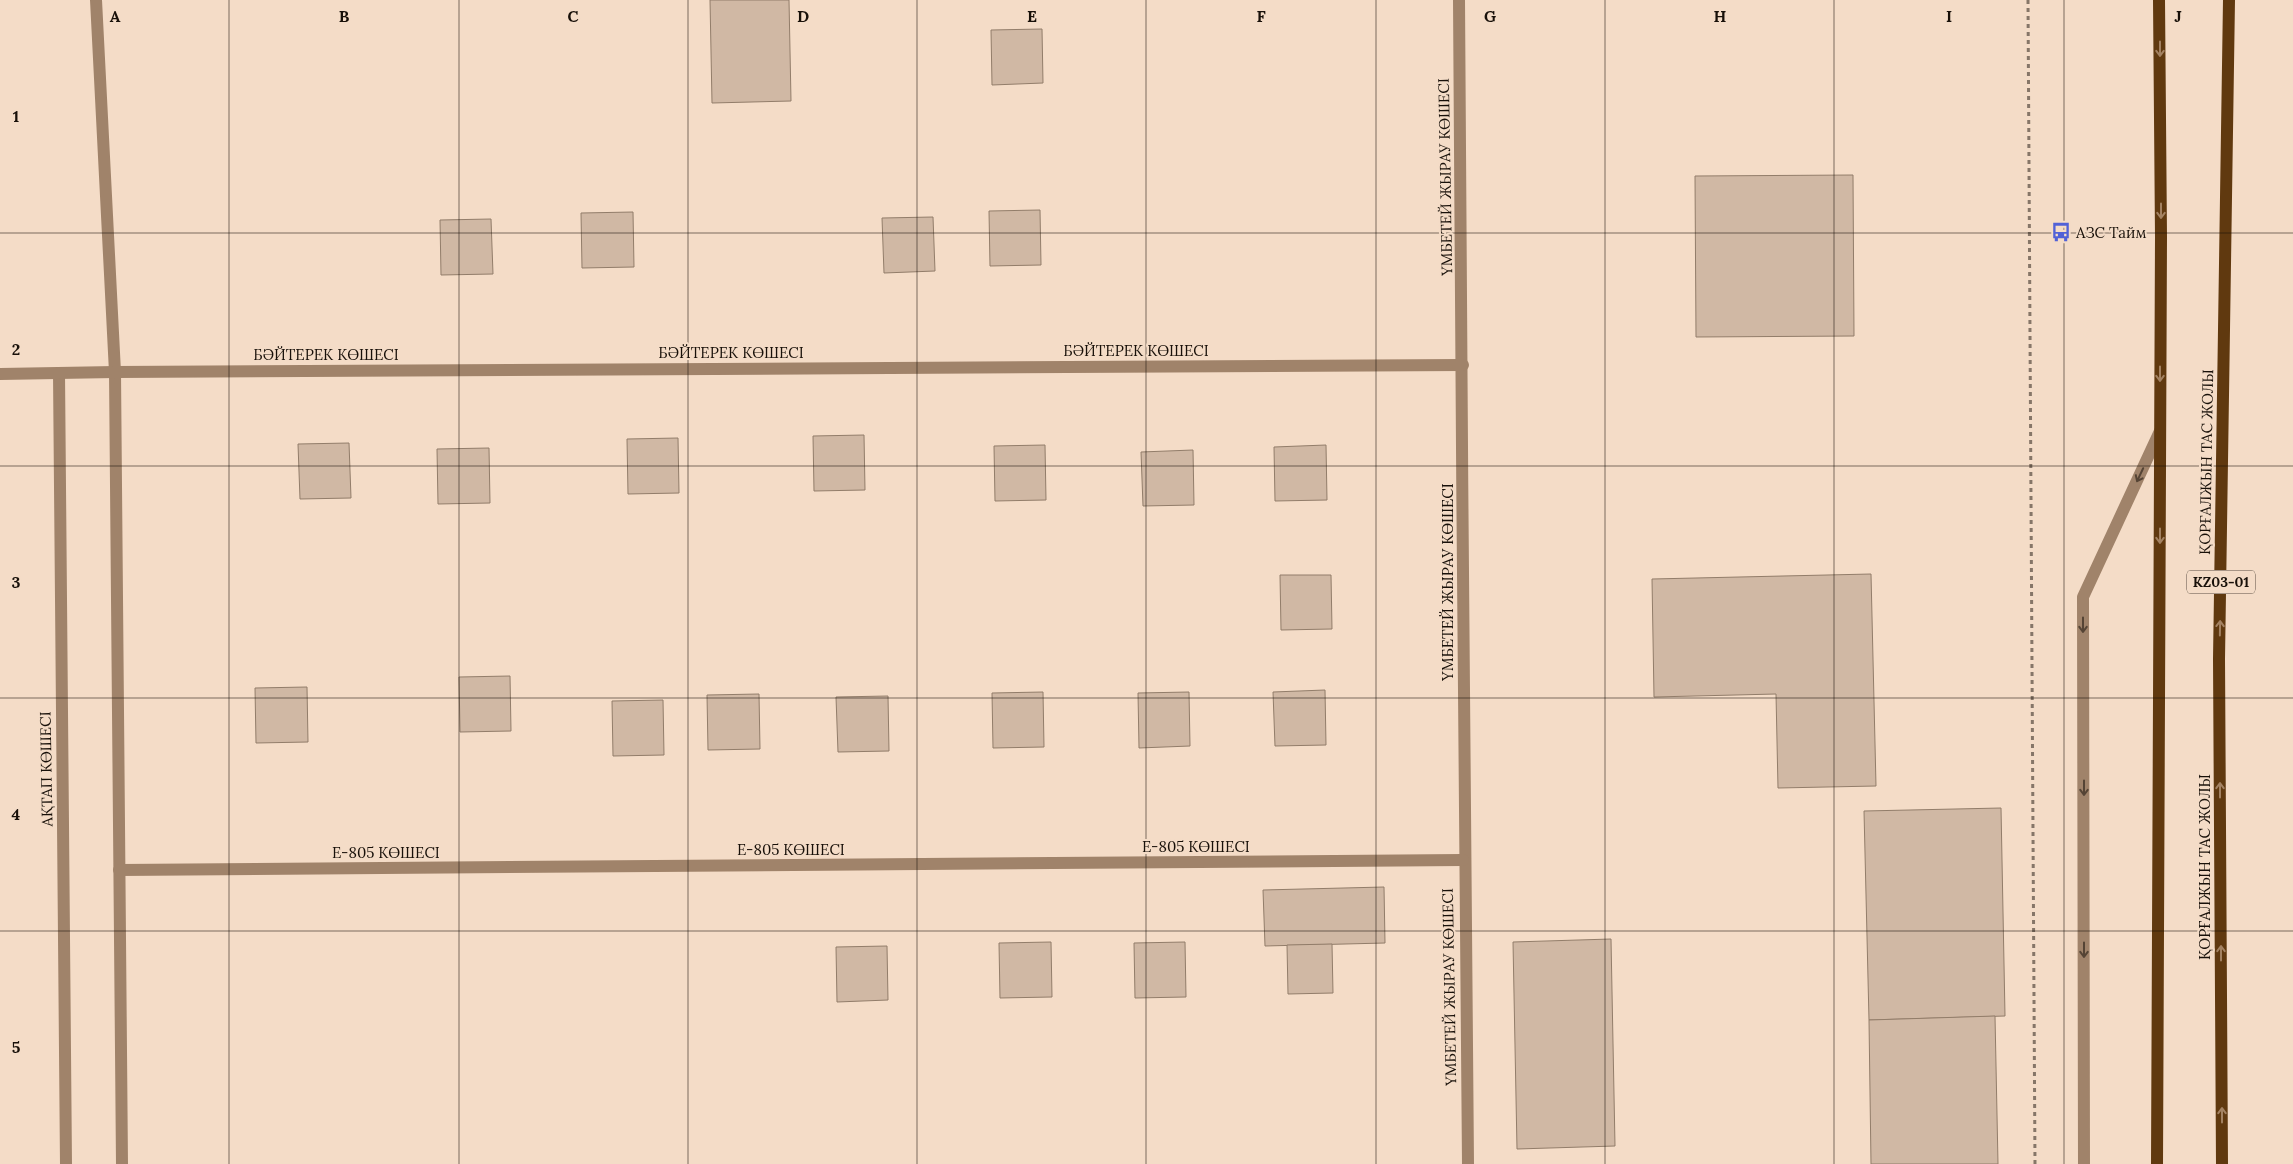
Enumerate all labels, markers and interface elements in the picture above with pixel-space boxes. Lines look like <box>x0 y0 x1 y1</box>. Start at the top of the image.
text: A <box>110 6 121 26</box>
text: B <box>339 6 350 26</box>
text: C <box>567 6 579 26</box>
text: D <box>797 6 809 26</box>
text: E <box>1027 6 1037 26</box>
text: F <box>1256 6 1266 26</box>
text: G <box>1484 6 1496 26</box>
text: H <box>1714 6 1727 26</box>
text: I <box>1946 6 1952 26</box>
text: J <box>2174 6 2182 26</box>
one-way arrow <box>2155 40 2165 56</box>
street label: ҮМБЕТЕЙ ЖЫРАУ КӨШЕСІ <box>1434 78 1456 277</box>
text: 1 <box>13 106 19 126</box>
one-way arrow <box>2156 202 2166 219</box>
bus stop icon: АЗС Тайм <box>2050 221 2072 243</box>
place label: АЗС Тайм <box>2075 223 2146 242</box>
text: 2 <box>12 339 20 359</box>
street label: БӘЙТЕРЕК КӨШЕСІ <box>1063 341 1209 360</box>
street label: БӘЙТЕРЕК КӨШЕСІ <box>658 343 804 362</box>
street label: БӘЙТЕРЕК КӨШЕСІ <box>253 345 399 364</box>
one-way arrow <box>2156 365 2165 381</box>
street label: ҚОРҒАЛЖЫН ТАС ЖОЛЫ <box>2195 369 2217 555</box>
one-way arrow <box>2134 467 2144 482</box>
street label: ҮМБЕТЕЙ ЖЫРАУ КӨШЕСІ <box>1438 483 1457 682</box>
one-way arrow <box>2155 528 2165 544</box>
road number: KZ03-01 <box>2187 570 2255 594</box>
text: 3 <box>12 572 21 592</box>
one-way arrow <box>2078 616 2088 633</box>
one-way arrow <box>2215 620 2225 636</box>
street label: АҚТАП КӨШЕСІ <box>35 711 57 828</box>
street label: ҚОРҒАЛЖЫН ТАС ЖОЛЫ <box>2195 774 2214 960</box>
one-way arrow <box>2079 779 2089 795</box>
one-way arrow <box>2215 783 2225 799</box>
text: 4 <box>12 804 21 824</box>
street label: Е-805 КӨШЕСІ <box>1142 837 1250 856</box>
street label: Е-805 КӨШЕСІ <box>737 840 845 859</box>
street label: Е-805 КӨШЕСІ <box>332 843 440 862</box>
street label: ҮМБЕТЕЙ ЖЫРАУ КӨШЕСІ <box>1438 888 1460 1087</box>
one-way arrow <box>2079 942 2089 958</box>
one-way arrow <box>2216 945 2226 962</box>
text: 5 <box>12 1037 21 1057</box>
one-way arrow <box>2217 1108 2227 1124</box>

